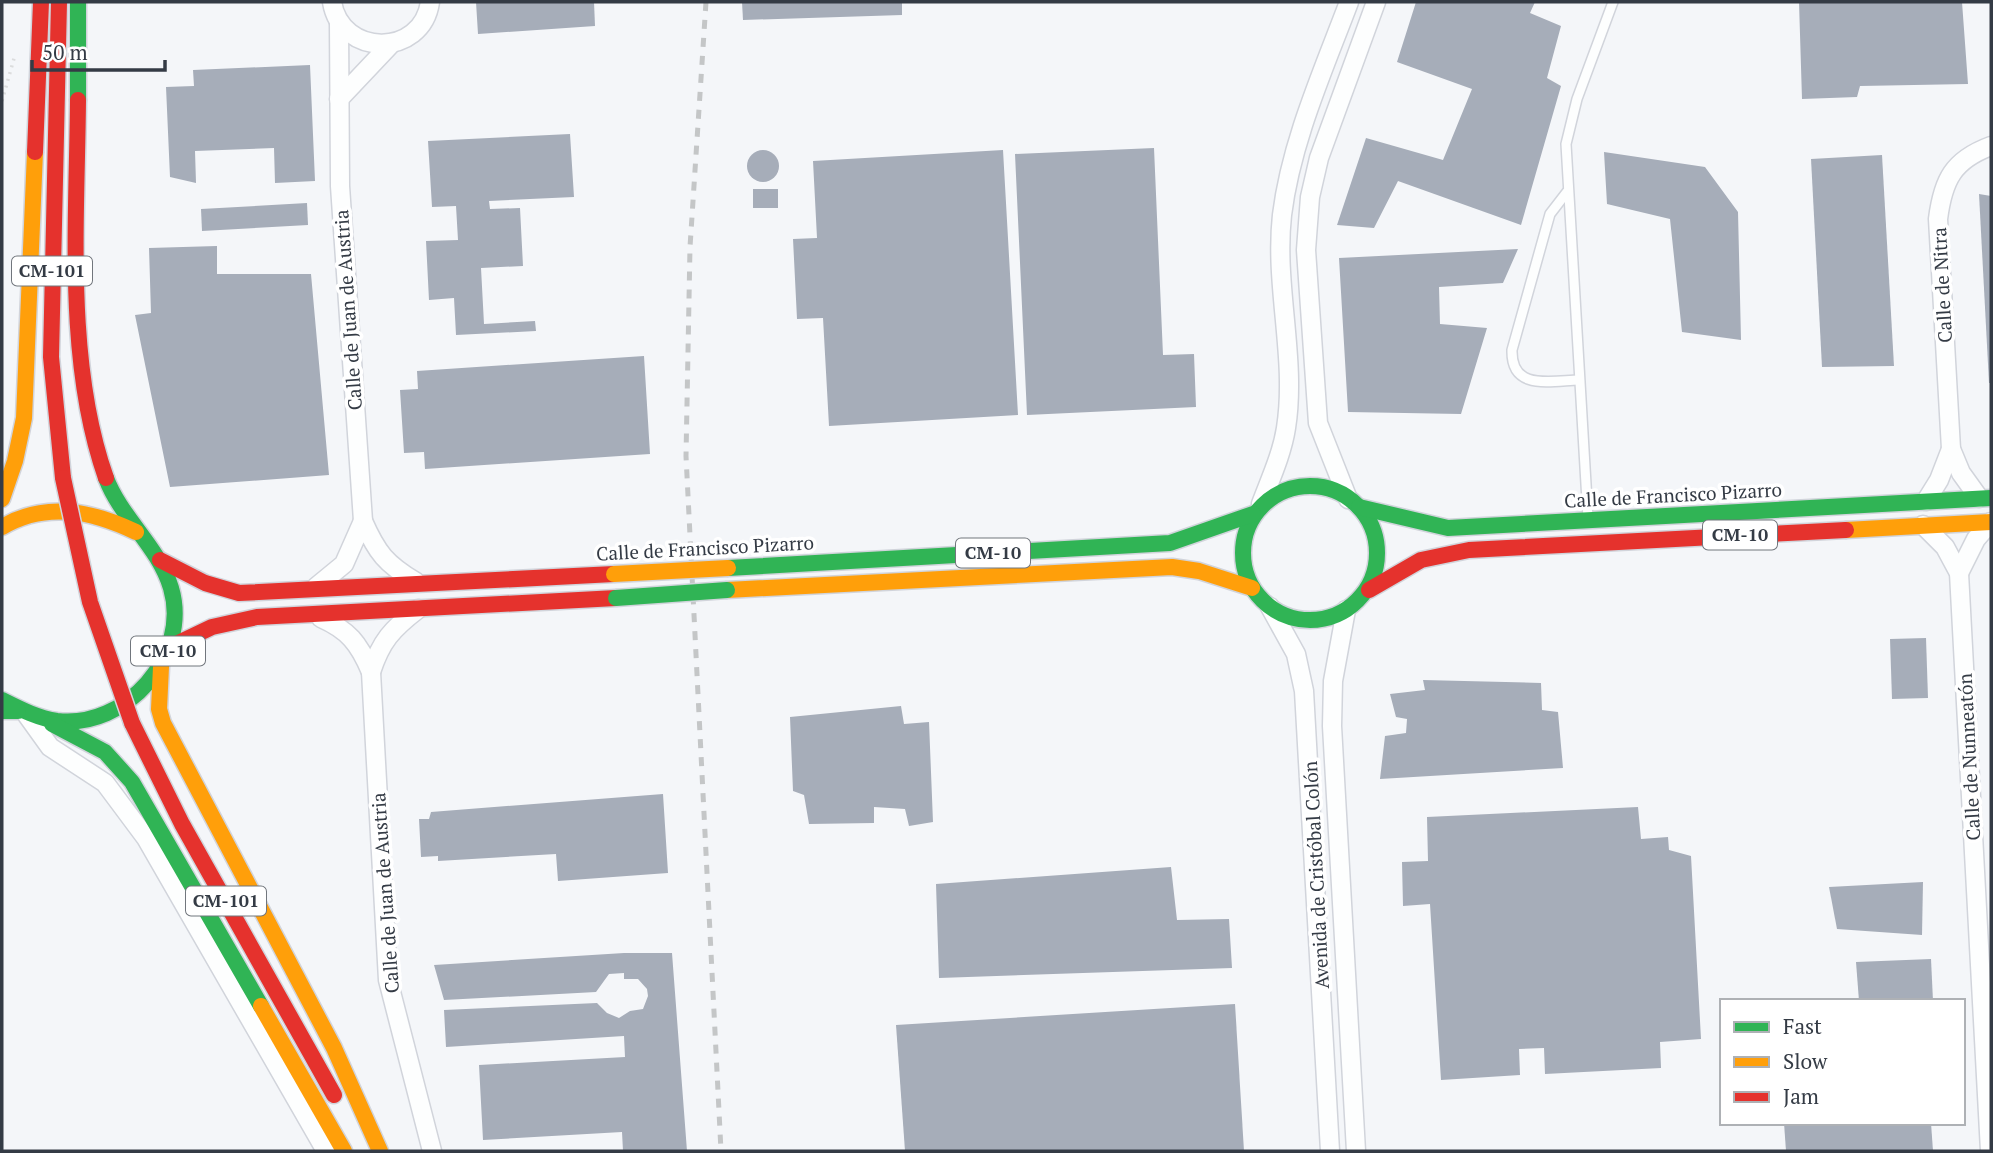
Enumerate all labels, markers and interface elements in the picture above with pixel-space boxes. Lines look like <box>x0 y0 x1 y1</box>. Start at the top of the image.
scale bar <box>32 28 164 72</box>
text: 50 m <box>42 38 88 66</box>
street label: Calle de Juan de Austria <box>328 208 367 411</box>
street label: Calle de Nitra <box>1926 226 1957 343</box>
road number: CM-101 <box>12 256 92 286</box>
street label: Calle de Francisco Pizarro <box>1563 476 1783 513</box>
road number: CM-10 <box>1703 520 1777 550</box>
street label: Calle de Francisco Pizarro <box>595 529 815 566</box>
road number: CM-10 <box>956 538 1030 568</box>
road number: CM-10 <box>131 636 205 666</box>
street label: Calle de Nunneatón <box>1952 673 1985 841</box>
street label: Avenida de Cristóbal Colón <box>1297 760 1334 990</box>
street label: Calle de Juan de Austria <box>365 791 404 994</box>
road number: CM-101 <box>186 887 266 916</box>
legend <box>1720 999 1965 1125</box>
text: Fast <box>1783 1012 1822 1040</box>
text: Slow <box>1783 1047 1828 1075</box>
text: Jam <box>1783 1082 1819 1110</box>

